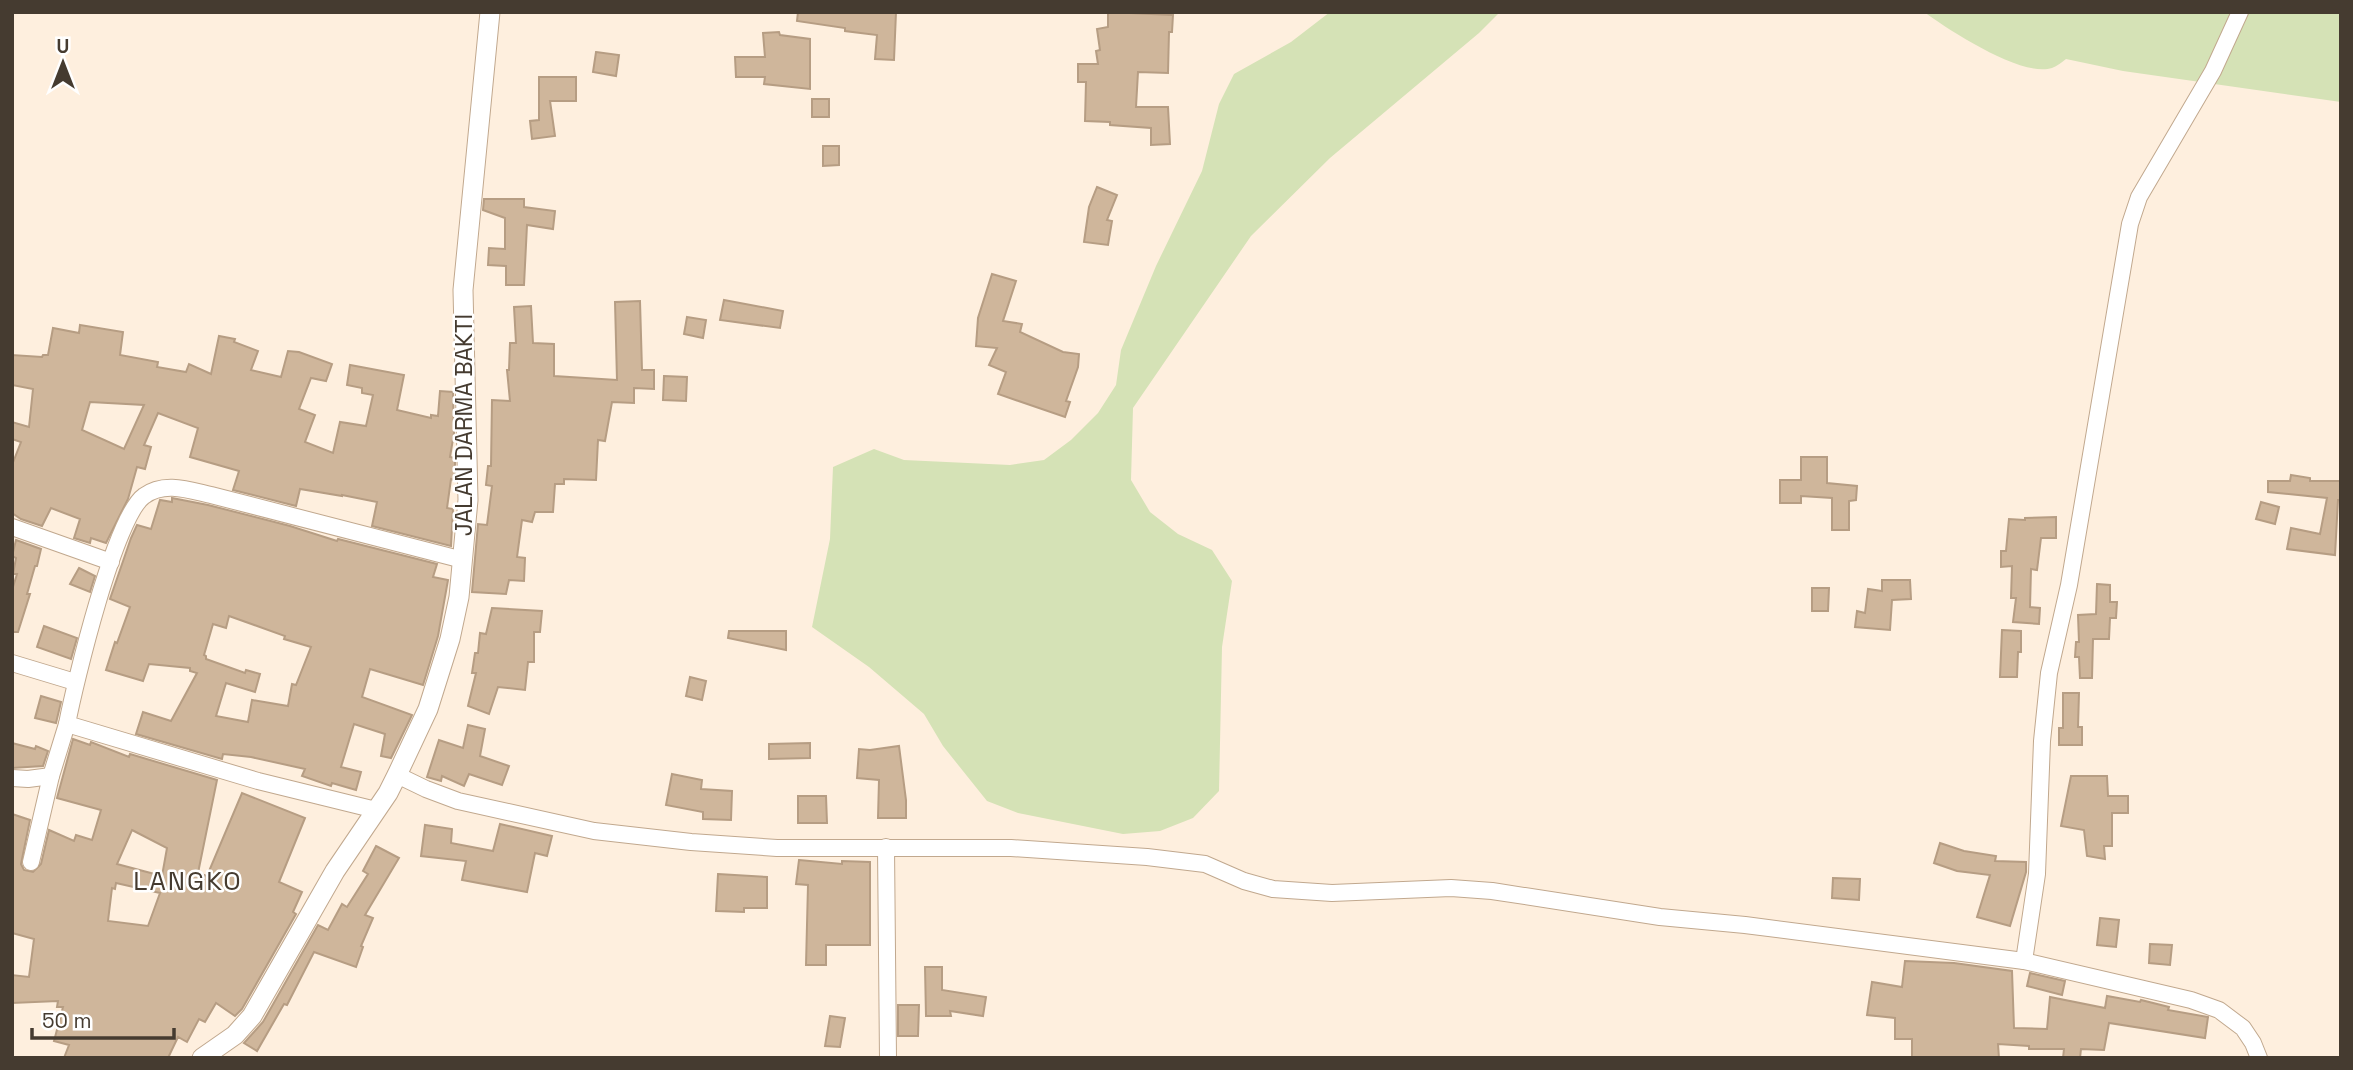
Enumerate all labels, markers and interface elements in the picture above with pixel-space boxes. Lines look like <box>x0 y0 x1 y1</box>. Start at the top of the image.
north arrow <box>28 28 98 98</box>
text: U <box>57 34 69 59</box>
street label: JALAN DARMA BAKTI <box>449 314 479 536</box>
district label: LANGKO <box>133 864 243 898</box>
scale bar <box>32 996 173 1040</box>
text: 50 m <box>42 1007 92 1034</box>

